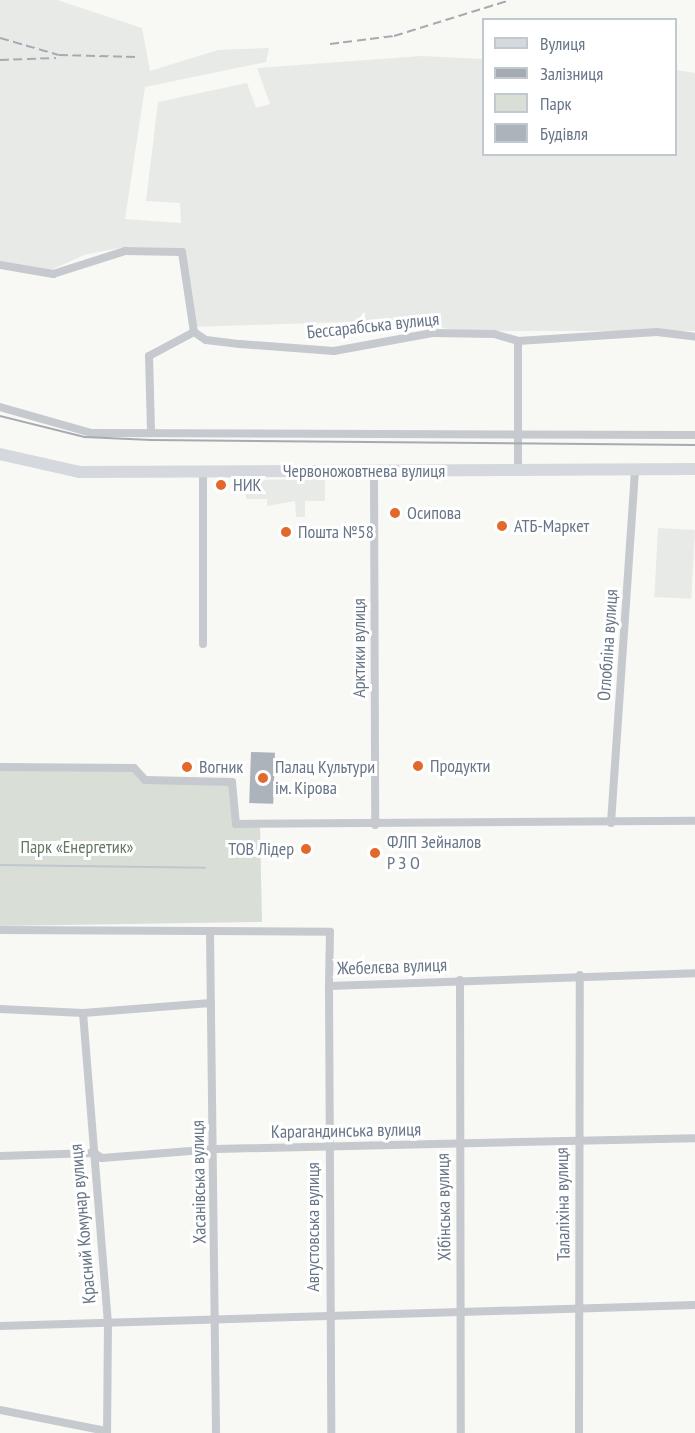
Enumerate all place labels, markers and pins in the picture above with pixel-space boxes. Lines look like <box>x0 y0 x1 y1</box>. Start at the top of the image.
place label: НИК <box>233 474 261 496</box>
marker: НИК <box>214 478 228 492</box>
place label: Осипова <box>407 502 461 524</box>
marker: Осипова <box>388 506 402 520</box>
place label: АТБ-Маркет <box>514 515 589 537</box>
marker: АТБ-Маркет <box>495 519 509 533</box>
place label: Пошта №58 <box>298 521 374 543</box>
marker: Пошта №58 <box>279 525 293 539</box>
place label: Продукти <box>430 755 490 777</box>
place label: Вогник <box>199 756 243 778</box>
place label: Палац Культури ім. Кірова <box>275 757 375 800</box>
marker: Продукти <box>411 759 425 773</box>
marker: Вогник <box>180 760 194 774</box>
marker: Палац Культури ім. Кірова <box>256 771 270 785</box>
place label: ФЛП Зейналов Р З О <box>387 832 481 874</box>
place label: ТОВ Лідер <box>228 838 294 860</box>
marker: ТОВ Лідер <box>299 842 313 856</box>
marker: ФЛП Зейналов Р З О <box>368 846 382 860</box>

